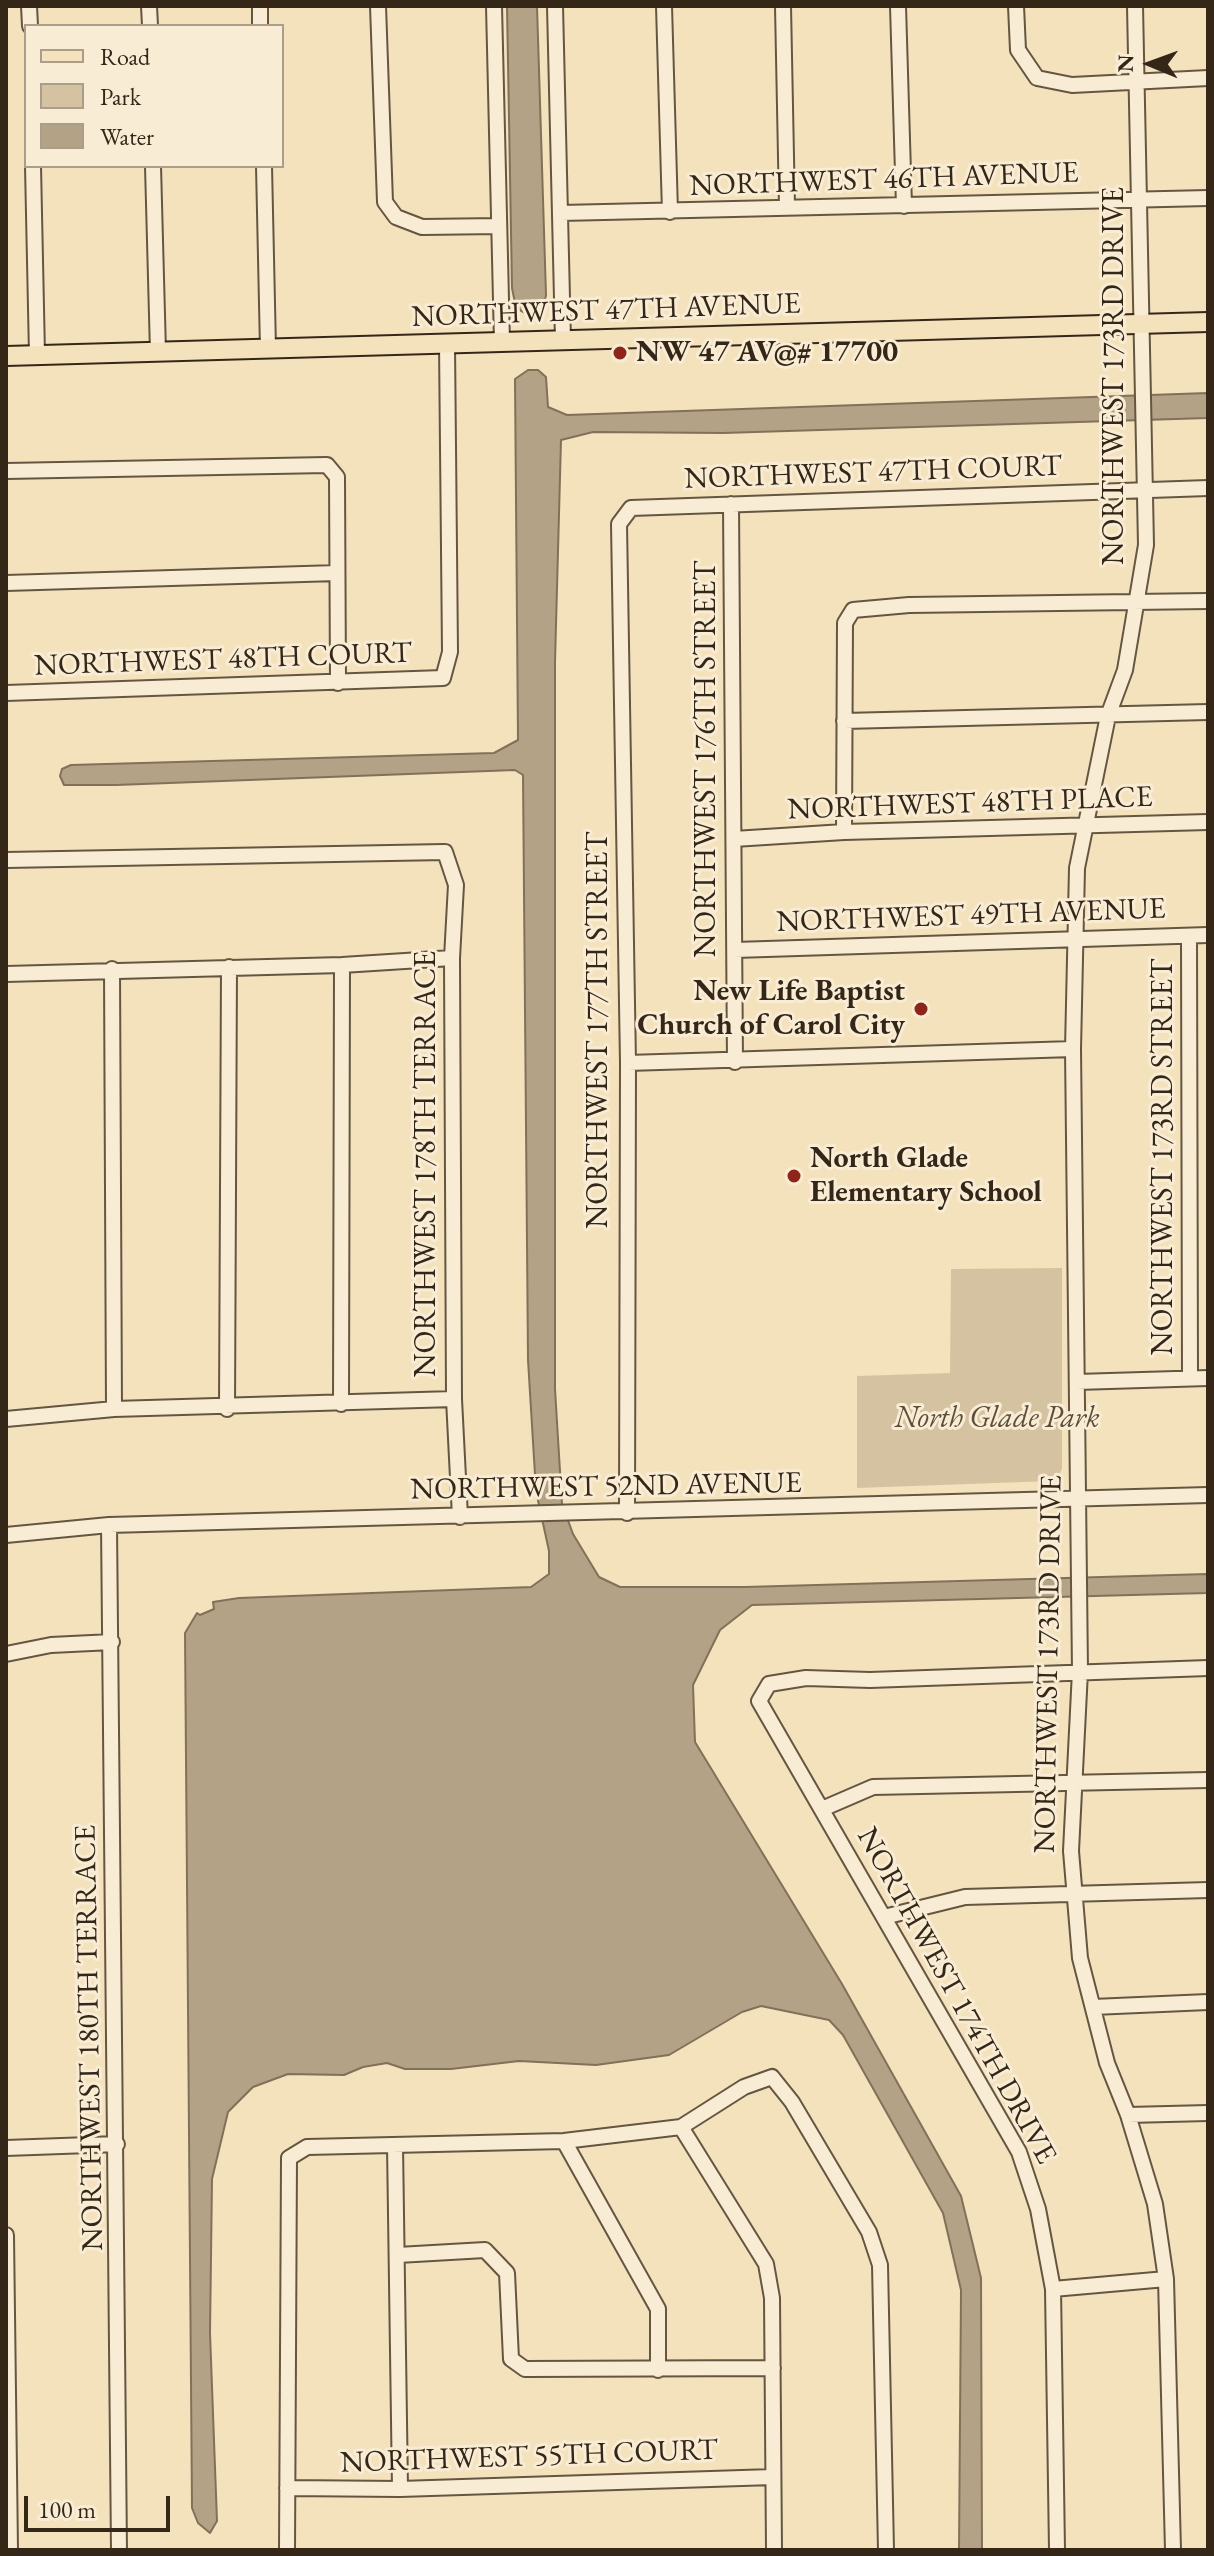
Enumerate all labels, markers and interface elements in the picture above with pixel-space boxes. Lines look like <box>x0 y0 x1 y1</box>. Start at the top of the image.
legend <box>24 24 284 168</box>
north arrow <box>1110 24 1190 104</box>
text: Road <box>100 41 150 72</box>
text: N <box>1111 54 1140 73</box>
text: Park <box>100 81 141 112</box>
text: Water <box>100 121 154 152</box>
street label: NORTHWEST 46TH AVENUE <box>689 155 1079 205</box>
street label: NORTHWEST 173RD DRIVE <box>1097 187 1133 565</box>
street label: NORTHWEST 47TH AVENUE <box>411 286 801 336</box>
place label: NW 47 AV@# 17700 <box>636 335 898 371</box>
marker: NW 47 AV@# 17700 <box>611 344 629 362</box>
street label: NORTHWEST 47TH COURT <box>684 448 1062 498</box>
street label: NORTHWEST 176TH STREET <box>689 561 725 957</box>
street label: NORTHWEST 48TH COURT <box>34 635 412 685</box>
street label: NORTHWEST 48TH PLACE <box>787 780 1153 828</box>
street label: NORTHWEST 177TH STREET <box>581 832 617 1228</box>
street label: NORTHWEST 49TH AVENUE <box>776 891 1166 941</box>
street label: NORTHWEST 178TH TERRACE <box>409 951 445 1377</box>
street label: NORTHWEST 173RD STREET <box>1146 959 1182 1355</box>
place label: New Life Baptist Church of Carol City <box>637 974 905 1044</box>
marker: New Life Baptist Church of Carol City <box>912 1000 930 1018</box>
place label: North Glade Elementary School <box>810 1141 1042 1212</box>
marker: North Glade Elementary School <box>785 1167 803 1185</box>
park label: North Glade Park <box>894 1401 1100 1437</box>
street label: NORTHWEST 52ND AVENUE <box>410 1466 802 1508</box>
street label: NORTHWEST 173RD DRIVE <box>1028 1475 1070 1853</box>
street label: NORTHWEST 174TH DRIVE <box>848 1822 1064 2170</box>
street label: NORTHWEST 180TH TERRACE <box>68 1824 112 2252</box>
street label: NORTHWEST 55TH COURT <box>340 2432 718 2482</box>
scale bar <box>28 2480 174 2530</box>
text: 100 m <box>38 2494 96 2525</box>

